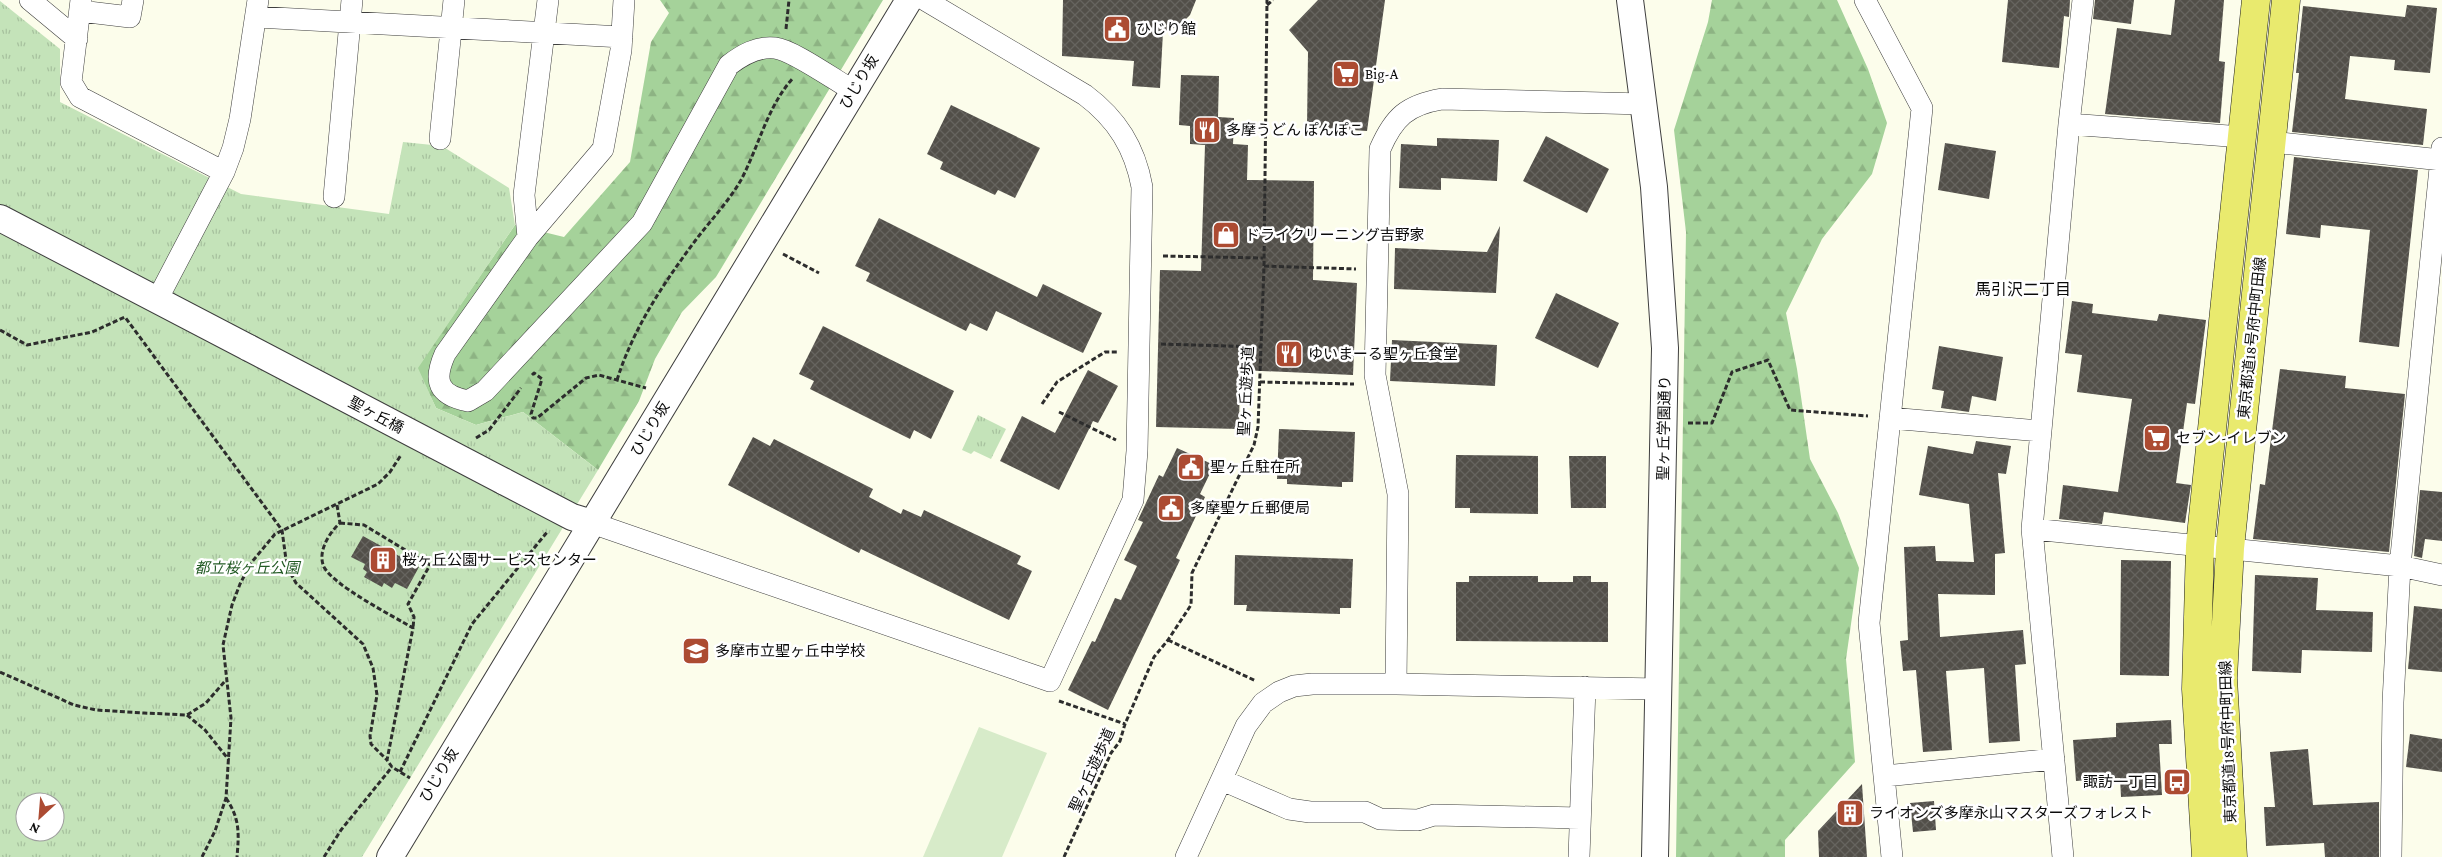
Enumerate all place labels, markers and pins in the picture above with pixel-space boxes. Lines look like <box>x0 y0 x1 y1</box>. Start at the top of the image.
public building icon: ひじり館 <box>1102 14 1132 44</box>
place label: ひじり館 <box>1136 21 1196 37</box>
supermarket icon: Big-A <box>1331 59 1361 89</box>
place label: Big-A <box>1365 66 1399 83</box>
restaurant icon: 多摩うどん ぽんぽこ <box>1192 115 1222 145</box>
place label: 多摩うどん ぽんぽこ <box>1226 122 1364 138</box>
shop icon: ドライクリーニング吉野家 <box>1211 220 1241 250</box>
place label: ドライクリーニング吉野家 <box>1245 227 1425 243</box>
restaurant icon: ゆいまーる聖ヶ丘食堂 <box>1274 339 1304 369</box>
place label: ゆいまーる聖ヶ丘食堂 <box>1308 346 1458 362</box>
supermarket icon: セブン-イレブン <box>2142 423 2172 453</box>
place label: セブン-イレブン <box>2176 430 2286 446</box>
public building icon: 聖ヶ丘駐在所 <box>1176 452 1206 482</box>
place label: 聖ヶ丘駐在所 <box>1210 459 1300 475</box>
public building icon: 多摩聖ケ丘郵便局 <box>1156 493 1186 523</box>
place label: 多摩聖ケ丘郵便局 <box>1190 500 1310 516</box>
building icon: 桜ヶ丘公園サービスセンター <box>368 545 398 575</box>
place label: 桜ヶ丘公園サービスセンター <box>402 552 597 568</box>
school or university icon: 多摩市立聖ヶ丘中学校 <box>681 636 711 666</box>
place label: 多摩市立聖ヶ丘中学校 <box>715 643 865 659</box>
bus stop icon: 諏訪一丁目 <box>2162 767 2192 797</box>
place label: 諏訪一丁目 <box>2083 774 2158 790</box>
building icon: ライオンズ多摩永山マスターズフォレスト <box>1835 798 1865 828</box>
place label: ライオンズ多摩永山マスターズフォレスト <box>1869 805 2153 821</box>

